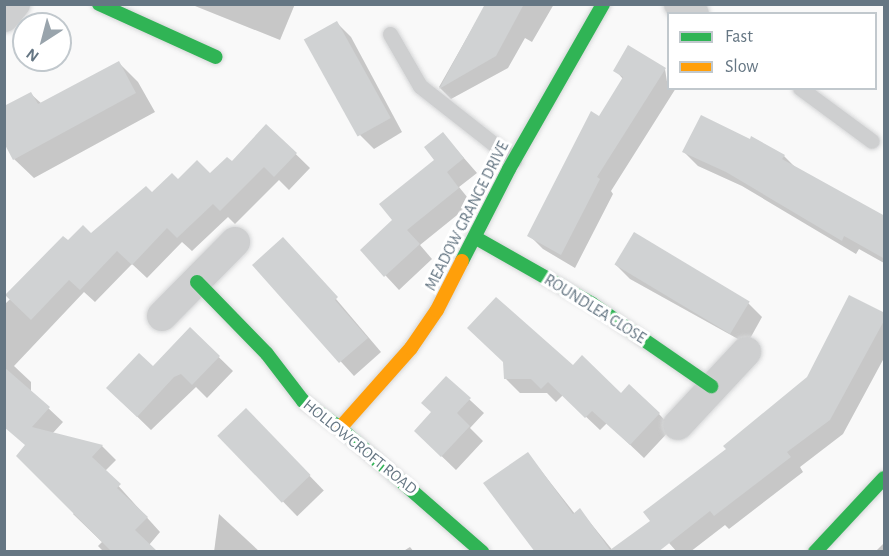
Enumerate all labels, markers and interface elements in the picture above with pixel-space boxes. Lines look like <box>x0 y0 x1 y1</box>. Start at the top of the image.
north arrow <box>12 12 72 72</box>
legend <box>667 12 877 90</box>
text: Fast <box>725 28 753 46</box>
text: N <box>23 45 42 65</box>
text: Slow <box>725 58 758 76</box>
street label: MEADOW GRANGE DRIVE <box>421 138 513 294</box>
street label: ROUNDLEA CLOSE <box>541 270 649 348</box>
street label: HOLLOWCROFT ROAD <box>299 395 421 499</box>

